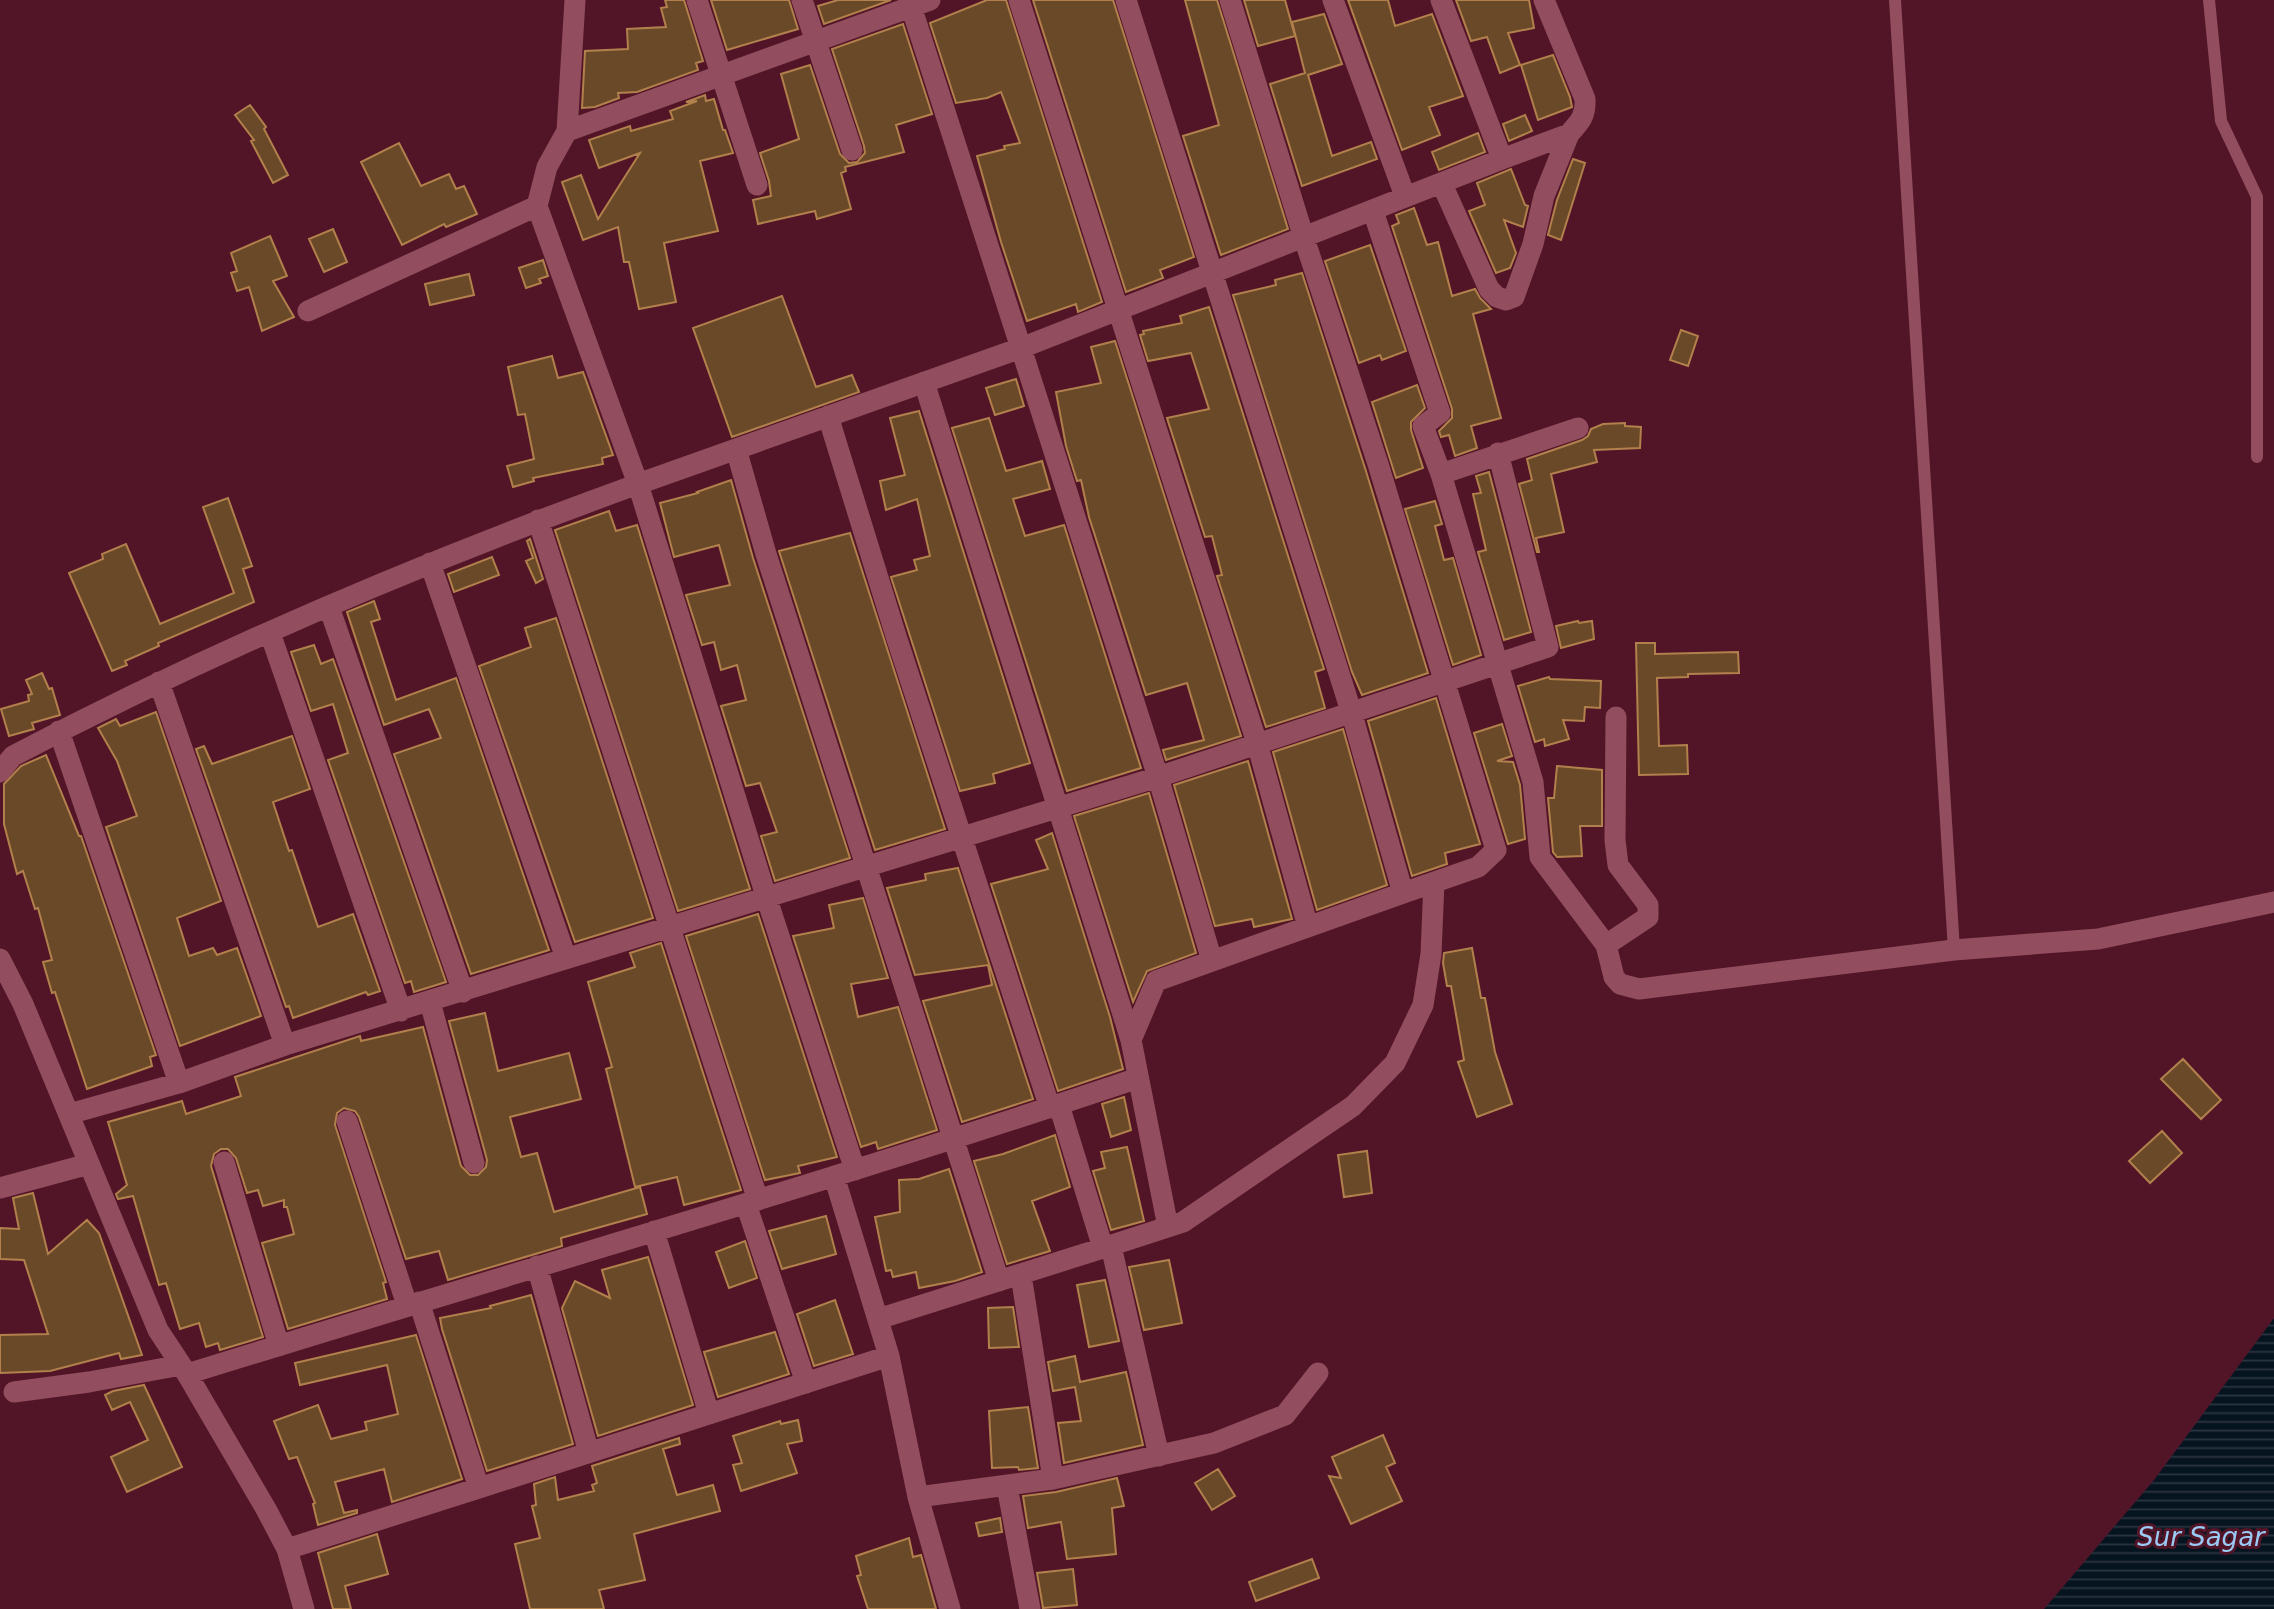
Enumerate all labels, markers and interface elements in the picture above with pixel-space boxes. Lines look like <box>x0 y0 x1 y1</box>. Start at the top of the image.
water label: Sur Sagar <box>2137 1522 2267 1552</box>

